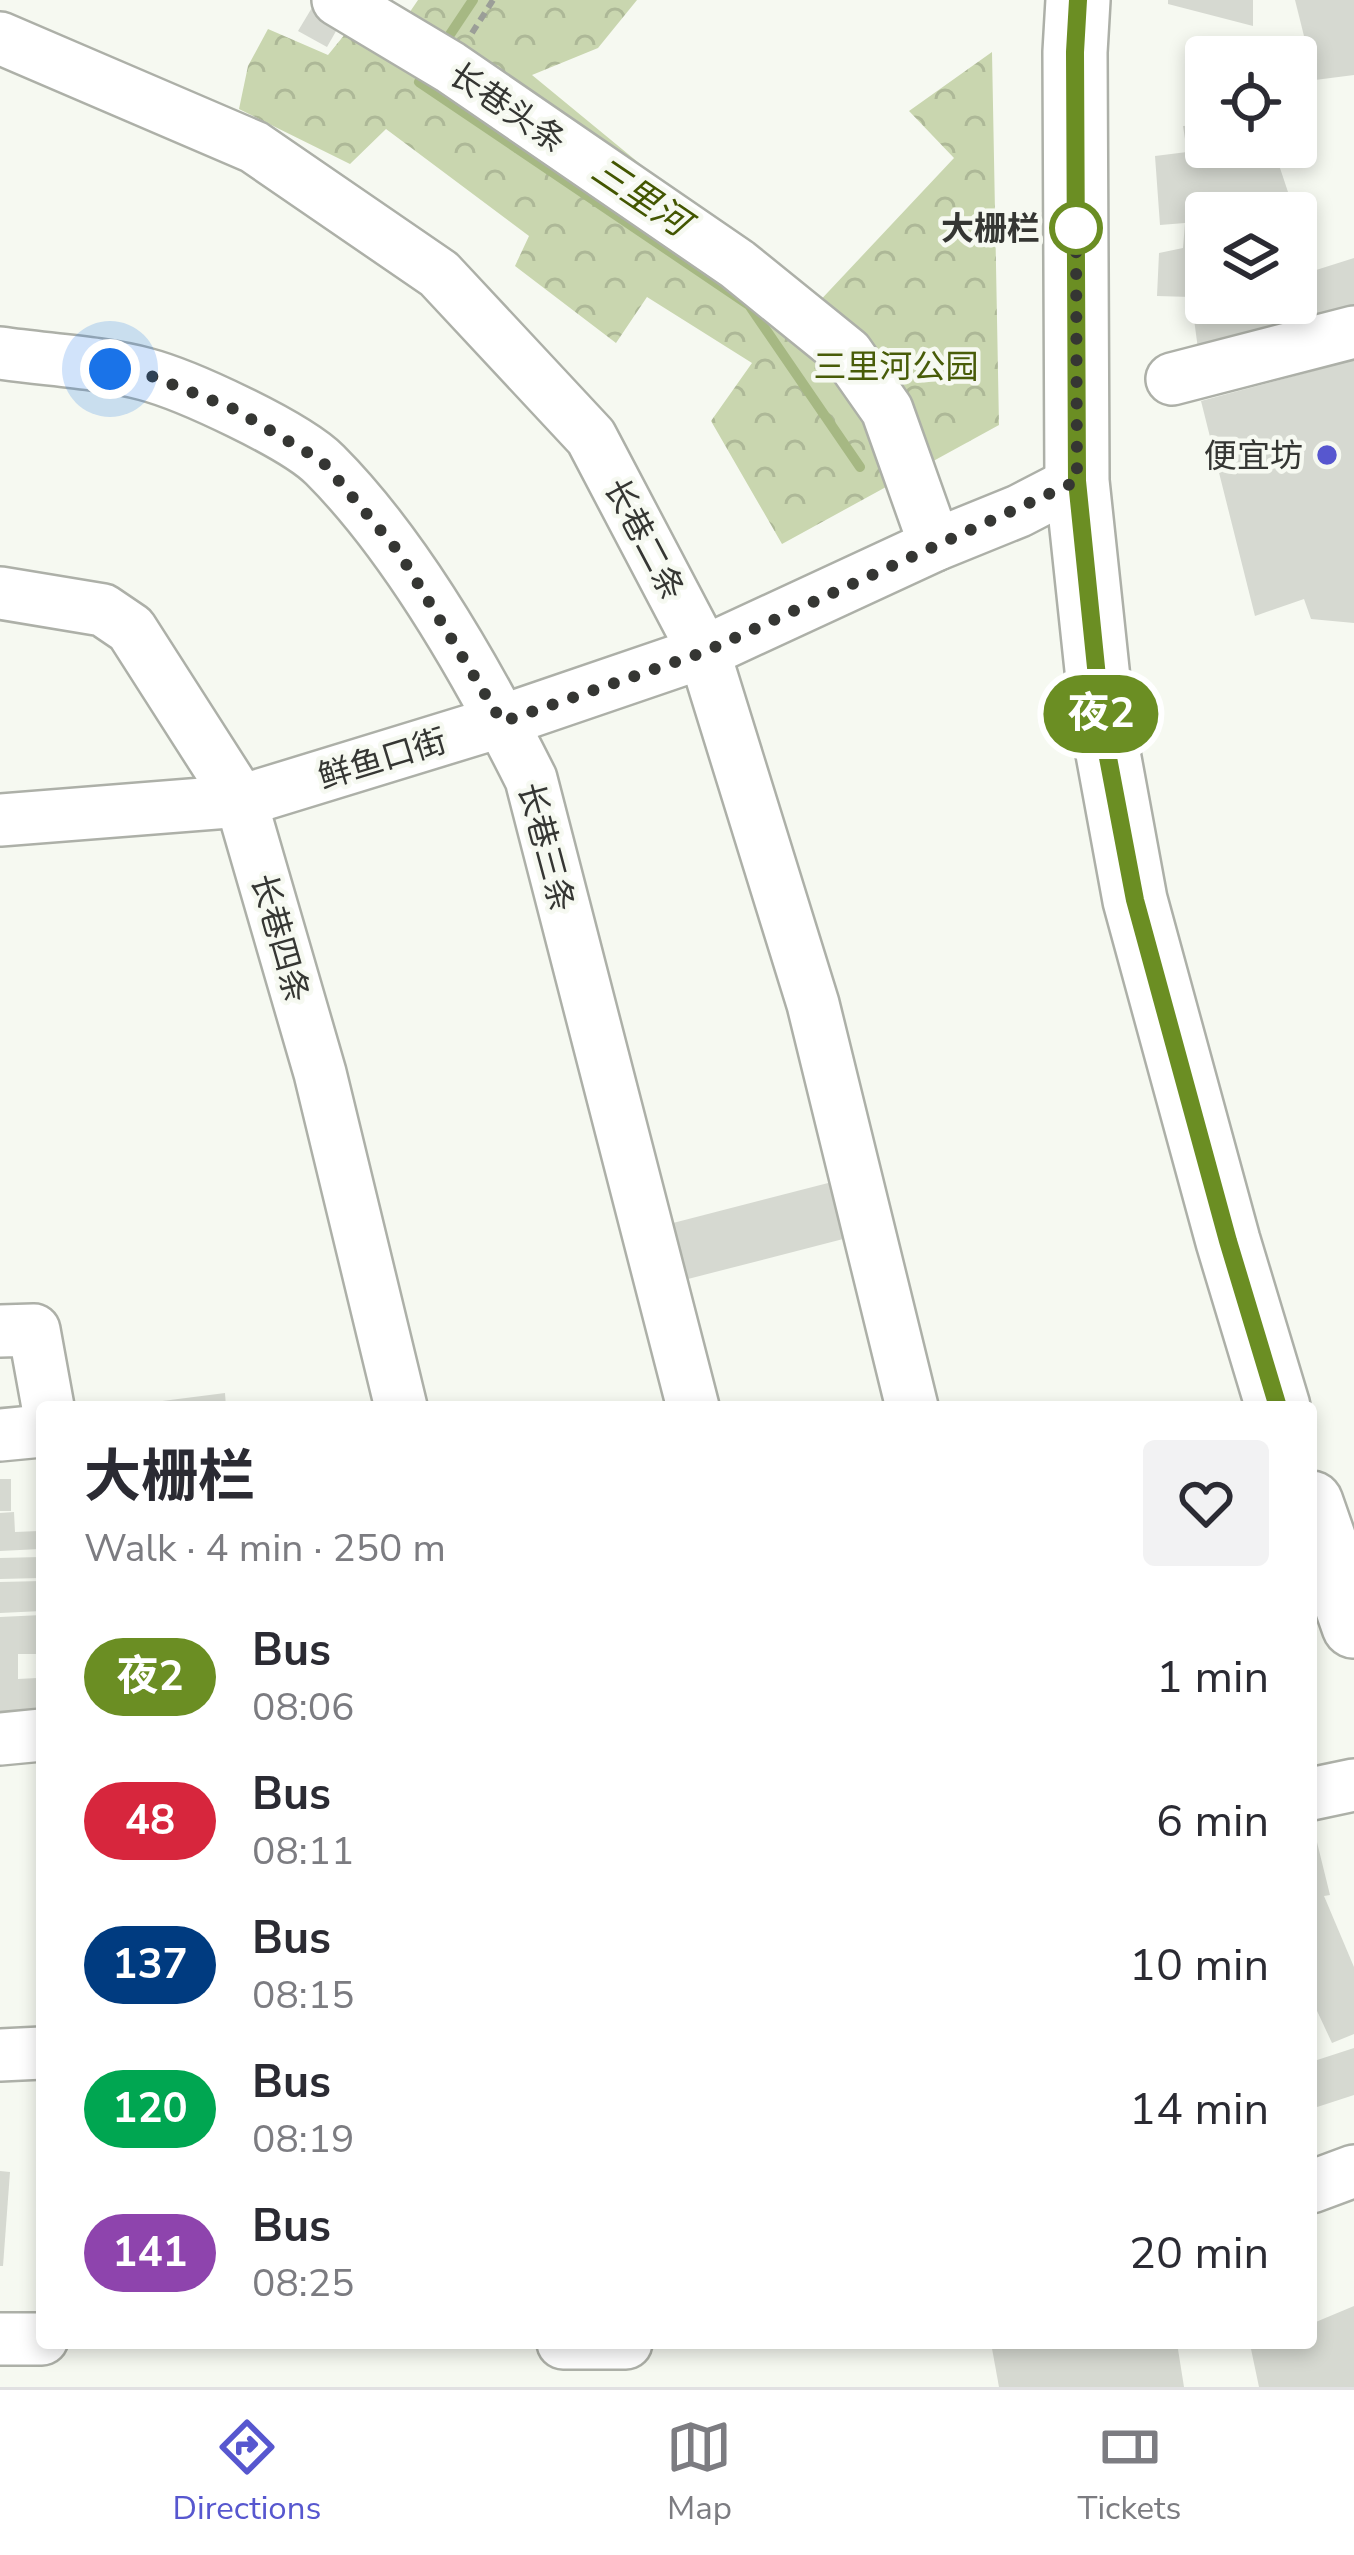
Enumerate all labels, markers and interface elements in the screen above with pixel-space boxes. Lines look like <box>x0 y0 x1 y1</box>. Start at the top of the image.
map controls <box>1185 36 1317 324</box>
button: locate <box>1185 36 1317 168</box>
street label: 长巷头条 <box>440 53 574 164</box>
water label: 三里河 <box>582 147 704 251</box>
button: layers <box>1185 192 1317 324</box>
marker: 大栅栏 <box>1051 203 1101 253</box>
place label: 大栅栏 <box>941 207 1040 252</box>
your location <box>80 339 140 399</box>
park label: 三里河公园 <box>814 345 979 390</box>
place label: 便宜坊 <box>1204 434 1303 479</box>
marker: 便宜坊 <box>1314 442 1340 468</box>
street label: 长巷二条 <box>593 471 695 609</box>
line badge: 夜2 <box>1047 675 1155 753</box>
text: 夜2 <box>1067 685 1135 742</box>
street label: 鲜鱼口街 <box>313 719 452 800</box>
street label: 长巷三条 <box>507 778 584 917</box>
street label: 长巷四条 <box>240 869 319 1008</box>
text: 大栅栏 <box>84 1438 255 1516</box>
button: heart <box>1143 1440 1269 1566</box>
text: Walk · 4 min · 250 m <box>84 1522 446 1575</box>
text: Bus <box>252 1620 331 1681</box>
text: 1 min <box>1156 1647 1269 1708</box>
text: 夜2 <box>116 1648 184 1705</box>
text: 08:06 <box>252 1681 355 1734</box>
text: Bus <box>252 1764 331 1825</box>
text: 6 min <box>1156 1791 1269 1852</box>
text: 48 <box>125 1792 175 1849</box>
text: 08:11 <box>252 1825 355 1878</box>
text: Bus <box>252 1908 331 1969</box>
text: 10 min <box>1129 1935 1269 1996</box>
text: 137 <box>112 1936 188 1993</box>
text: 08:15 <box>252 1969 355 2022</box>
text: Bus <box>252 2052 331 2113</box>
text: 14 min <box>1129 2079 1269 2140</box>
text: 120 <box>112 2080 188 2137</box>
text: 08:19 <box>252 2113 355 2166</box>
text: Bus <box>252 2196 331 2257</box>
text: 20 min <box>1129 2223 1269 2284</box>
text: 141 <box>112 2224 188 2281</box>
text: 08:25 <box>252 2257 355 2310</box>
tab: Directions <box>173 2414 321 2531</box>
tab: Map <box>666 2414 732 2531</box>
tab: Tickets <box>1078 2414 1181 2531</box>

